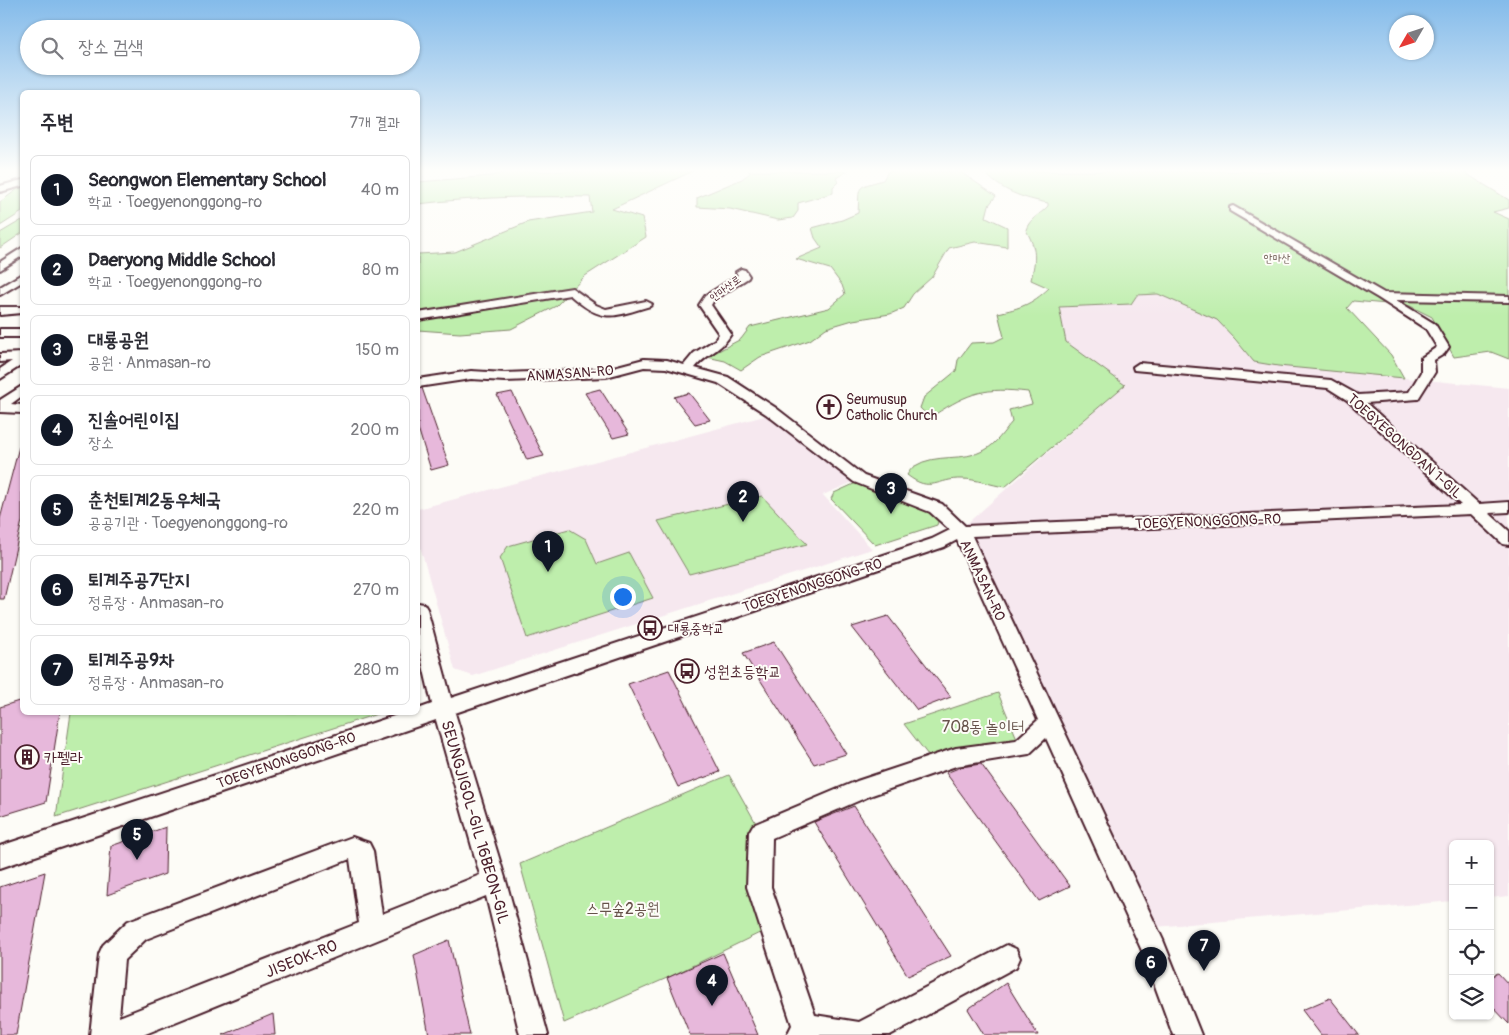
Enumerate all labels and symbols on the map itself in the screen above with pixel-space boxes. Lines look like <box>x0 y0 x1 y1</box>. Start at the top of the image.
north arrow <box>1389 15 1434 60</box>
park label: 안마산 <box>1264 252 1290 265</box>
street label: 안마산로 <box>707 273 744 304</box>
street label: ANMASAN-RO <box>526 362 614 385</box>
street label: TOEGYEGONGDAN 1-GIL <box>1344 390 1466 502</box>
place label: Seumusup Catholic Church <box>846 391 937 424</box>
church icon: Seumusup Catholic Church <box>816 394 842 420</box>
pin: 3 <box>875 473 907 514</box>
pin: 2 <box>727 481 759 522</box>
street label: TOEGYENONGGONG-RO <box>1135 510 1281 533</box>
pin: 1 <box>532 531 564 572</box>
street label: ANMASAN-RO <box>956 537 1009 624</box>
street label: TOEGYENONGGONG-RO <box>740 555 884 616</box>
your location <box>610 584 636 610</box>
bus stop icon: 대룡중학교 <box>637 615 663 641</box>
place label: 대룡중학교 <box>668 620 724 637</box>
bus stop icon: 성원초등학교 <box>674 658 700 684</box>
place label: 성원초등학교 <box>704 662 781 682</box>
park label: 708동 놀이터 <box>942 717 1024 737</box>
street label: SEUNGJIGOL-GIL 16BEON-GIL <box>436 718 514 926</box>
street label: TOEGYENONGGONG-RO <box>214 729 358 792</box>
building icon: 카펠라 <box>14 744 40 770</box>
place label: 카펠라 <box>44 748 83 768</box>
pin: 5 <box>121 819 153 860</box>
park label: 스무숲2공원 <box>586 899 660 919</box>
pin: 7 <box>1188 930 1220 971</box>
street label: JISEOK-RO <box>262 935 340 982</box>
pin: 6 <box>1135 947 1167 988</box>
pin: 4 <box>696 965 728 1006</box>

